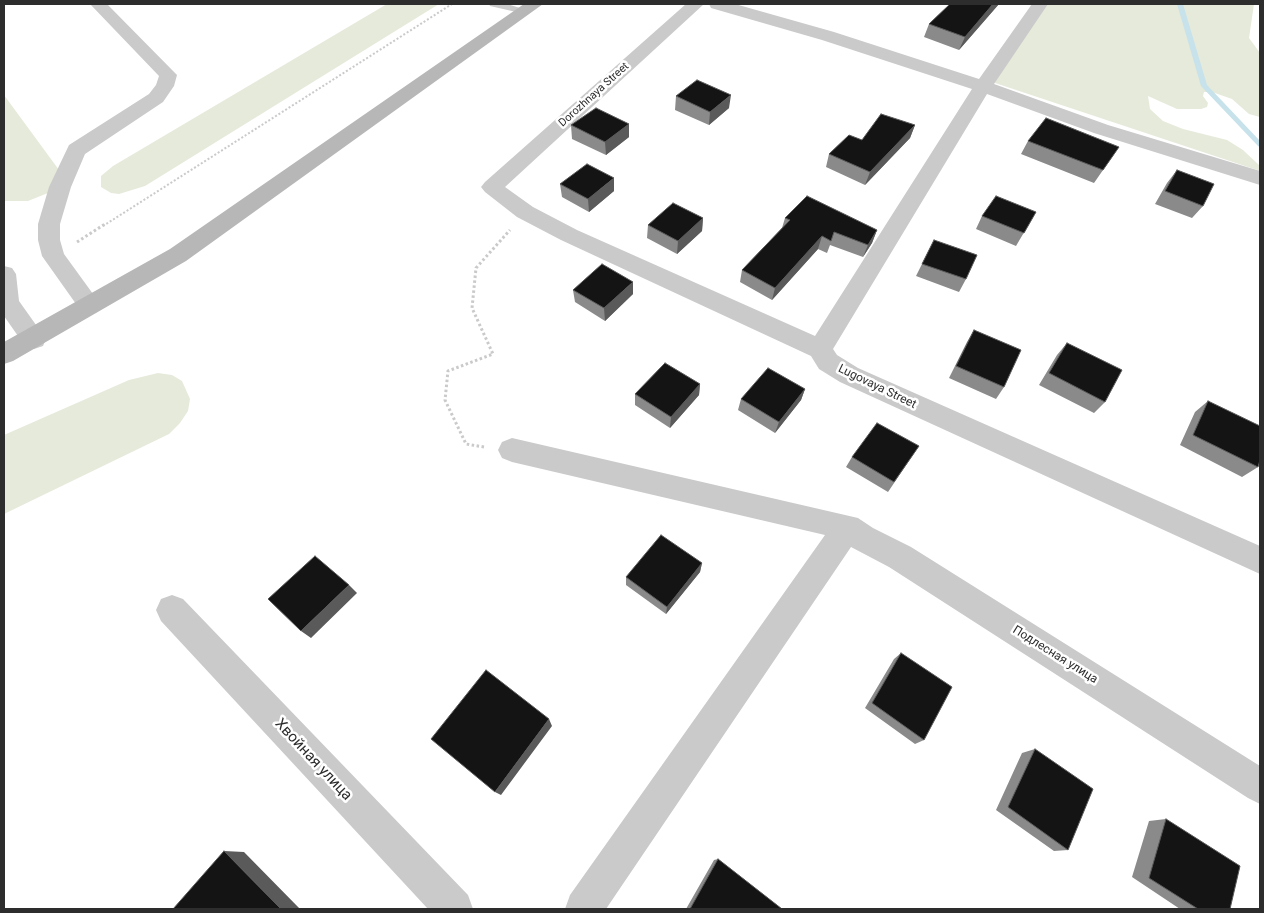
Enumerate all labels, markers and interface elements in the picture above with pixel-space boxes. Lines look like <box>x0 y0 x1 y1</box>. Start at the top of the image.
street label: Dorozhnaya Street <box>556 60 632 130</box>
street label: Lugovaya Street <box>836 362 918 412</box>
street label: Подлесная улица <box>1010 623 1100 687</box>
street label: Хвойная улица <box>271 715 355 805</box>

